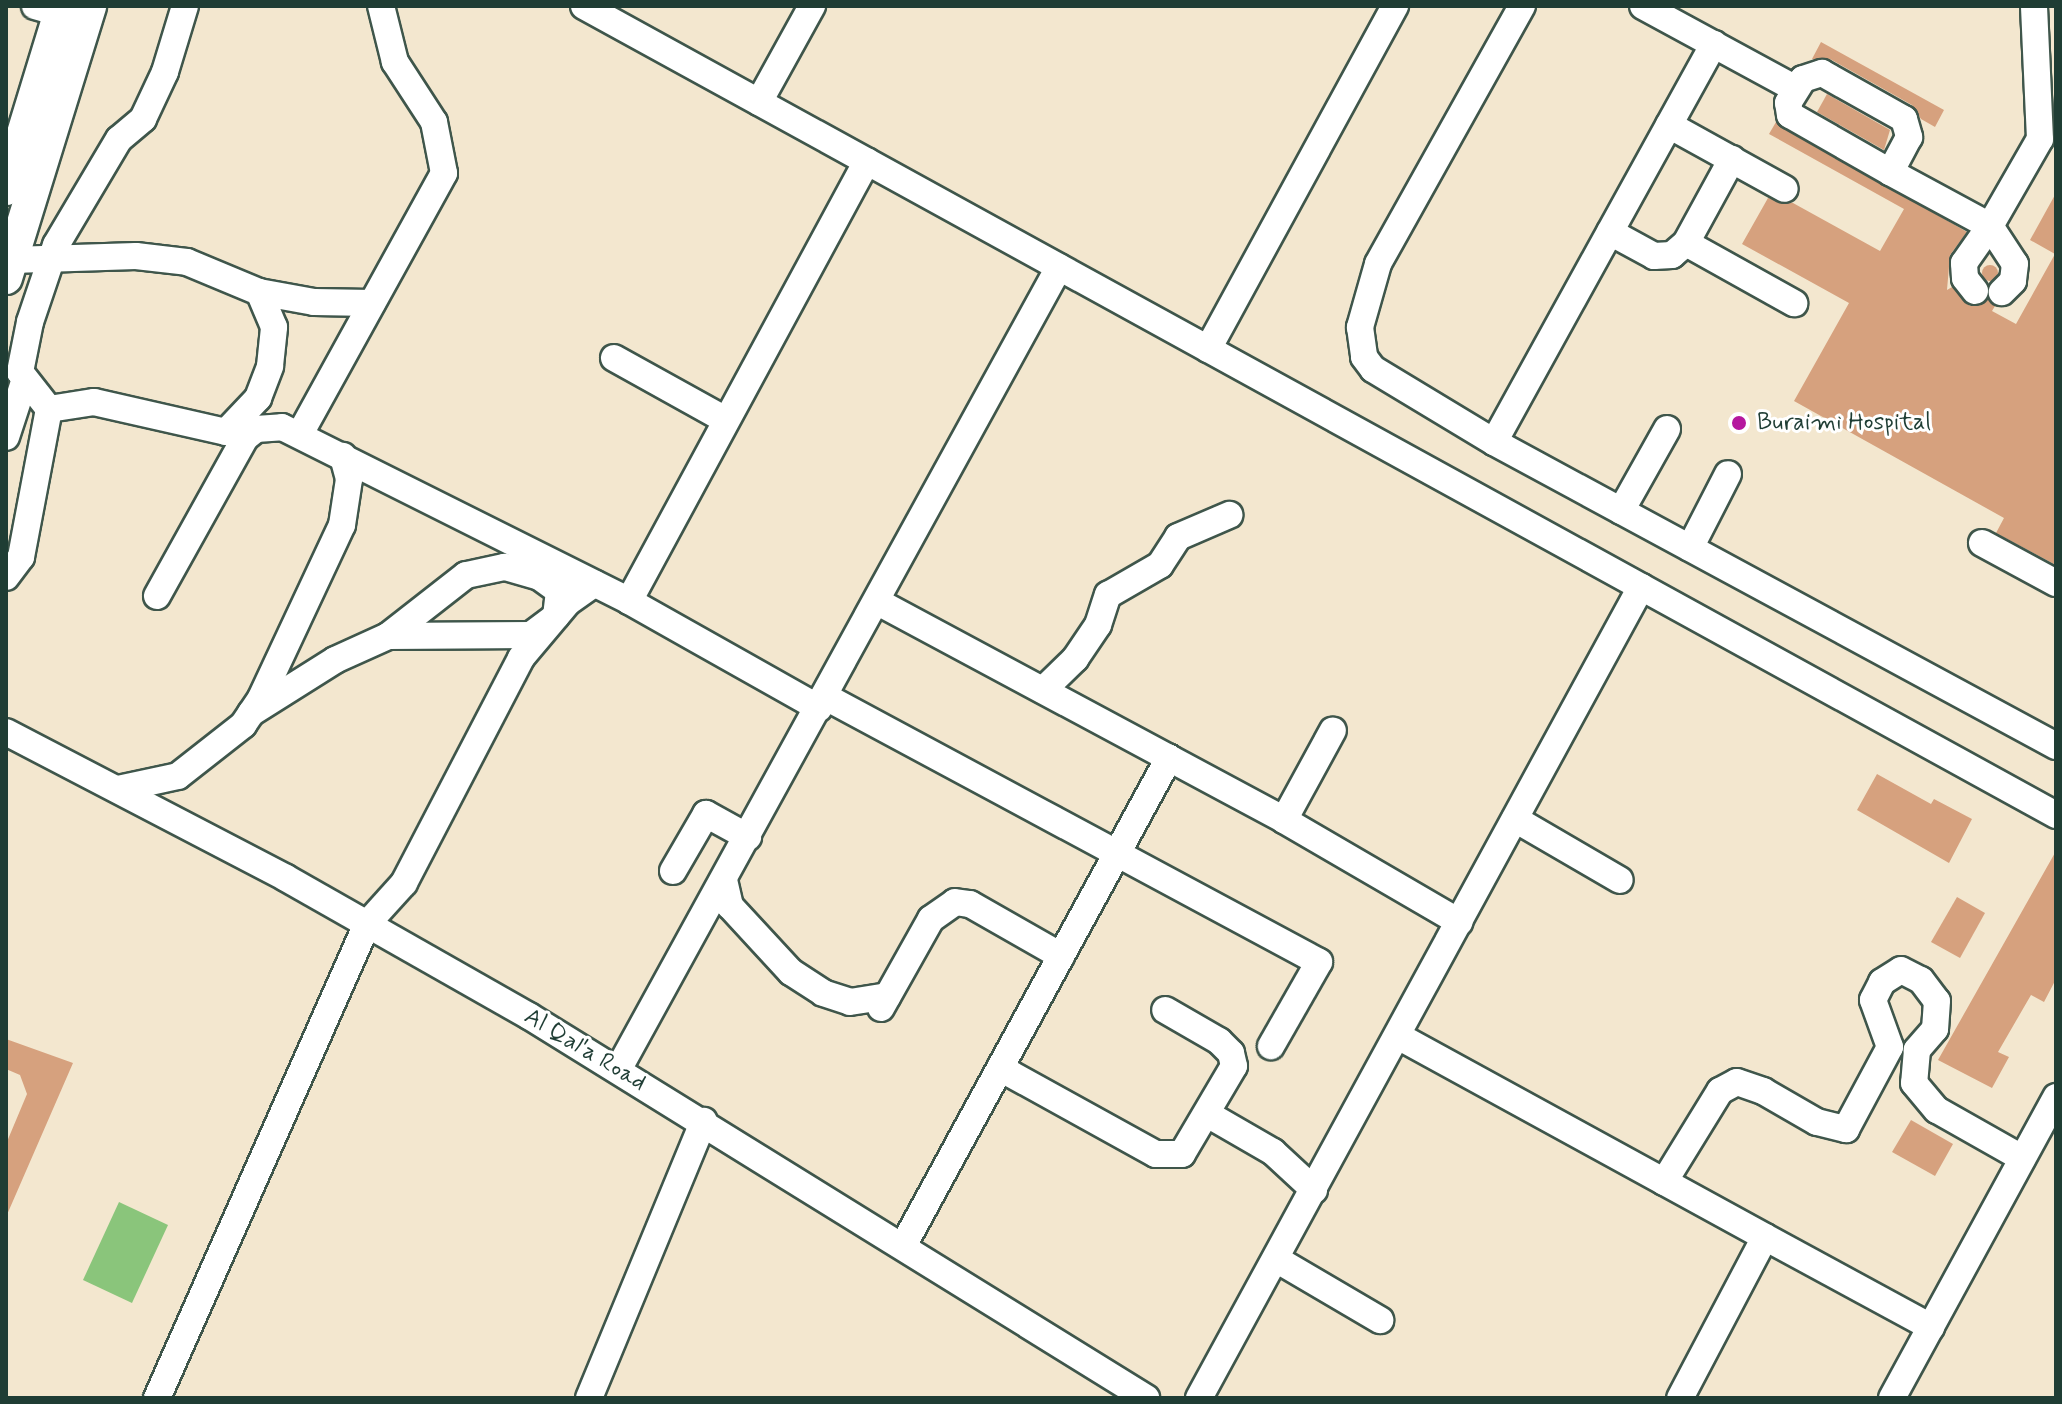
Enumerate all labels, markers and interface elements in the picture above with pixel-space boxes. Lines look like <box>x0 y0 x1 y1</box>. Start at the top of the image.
place label: Buraimi Hospital <box>1757 409 1934 437</box>
marker: Buraimi Hospital <box>1728 412 1750 434</box>
street label: Al Qal'a Road <box>519 1003 651 1097</box>

